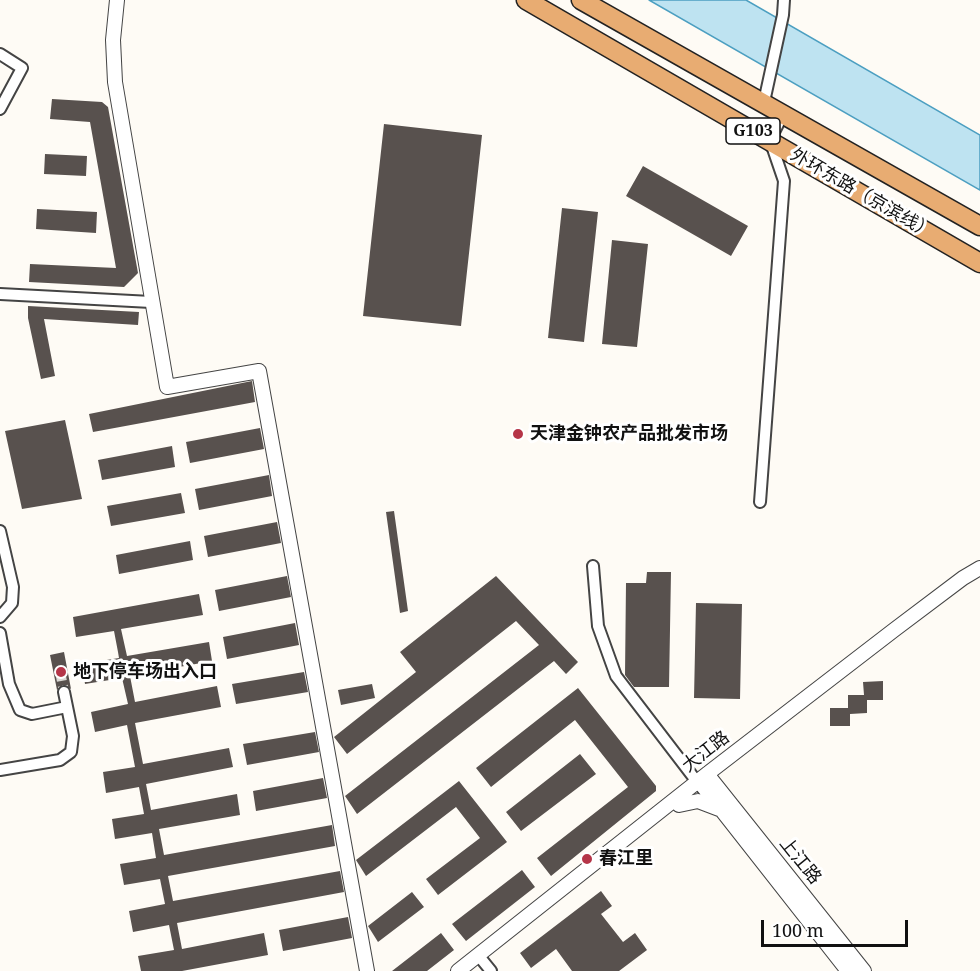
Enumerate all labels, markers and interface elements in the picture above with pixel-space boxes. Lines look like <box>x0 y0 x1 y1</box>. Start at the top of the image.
road number: G103 <box>726 118 780 144</box>
street label: 外环东路（京滨线） <box>786 144 938 244</box>
place label: 天津金钟农产品批发市场 <box>530 423 728 445</box>
marker: 天津金钟农产品批发市场 <box>511 427 525 441</box>
place label: 地下停车场出入口 <box>73 661 217 683</box>
marker: 地下停车场出入口 <box>54 665 68 679</box>
street label: 大江路 <box>678 727 734 777</box>
street label: 上江路 <box>775 833 825 889</box>
place label: 春江里 <box>599 848 653 870</box>
marker: 春江里 <box>580 852 594 866</box>
scale bar <box>764 908 911 946</box>
text: 100 m <box>772 918 824 942</box>

